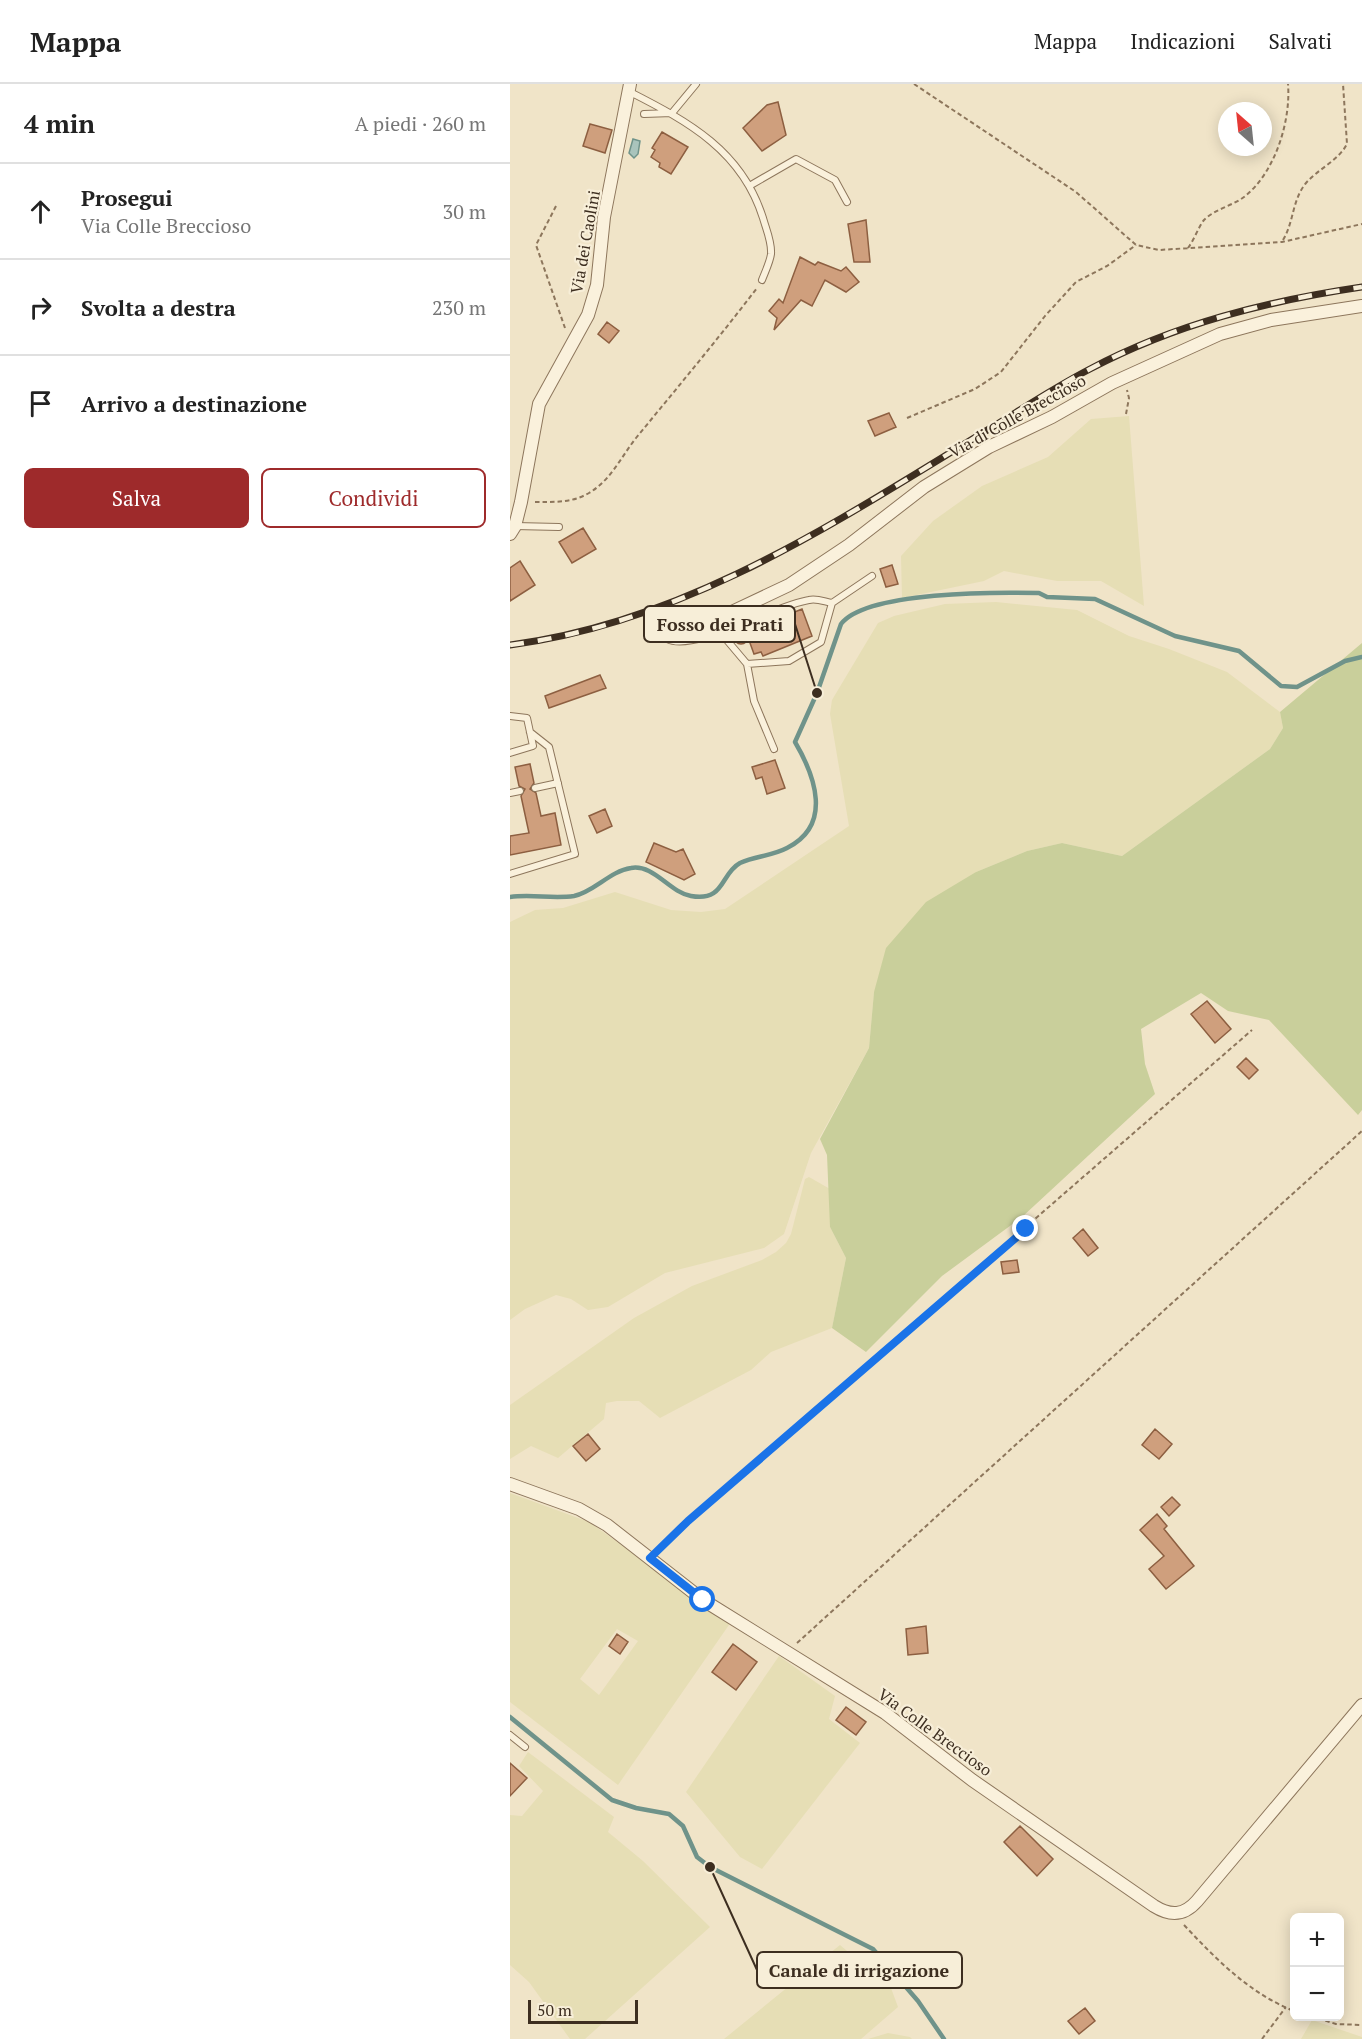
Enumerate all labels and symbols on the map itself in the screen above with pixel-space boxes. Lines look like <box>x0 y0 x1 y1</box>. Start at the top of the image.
north arrow <box>1218 102 1272 156</box>
street label: Via dei Caolini <box>565 188 605 295</box>
street label: Via di Colle Breccioso <box>944 369 1090 463</box>
callout: Fosso dei Prati <box>644 606 795 642</box>
text: Fosso dei Prati <box>657 612 783 636</box>
route end <box>1012 1215 1038 1241</box>
route start <box>689 1586 715 1612</box>
street label: Via Colle Breccioso <box>873 1683 997 1781</box>
callout: Canale di irrigazione <box>757 1952 962 1988</box>
text: Canale di irrigazione <box>769 1958 950 1982</box>
scale bar <box>528 1997 638 2024</box>

